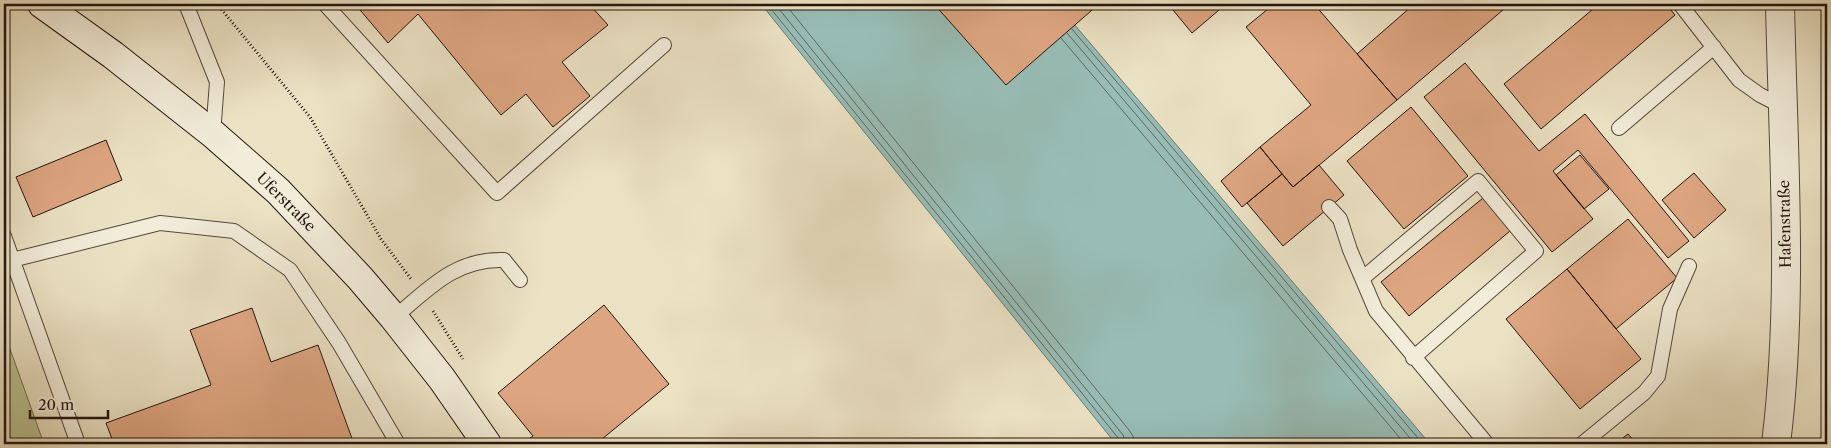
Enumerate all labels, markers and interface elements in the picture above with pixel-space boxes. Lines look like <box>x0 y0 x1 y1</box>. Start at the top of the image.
street label: Uferstraße <box>253 168 320 235</box>
street label: Hafenstraße <box>1774 180 1795 268</box>
scale bar <box>30 388 108 420</box>
text: 20 m <box>38 395 74 414</box>

